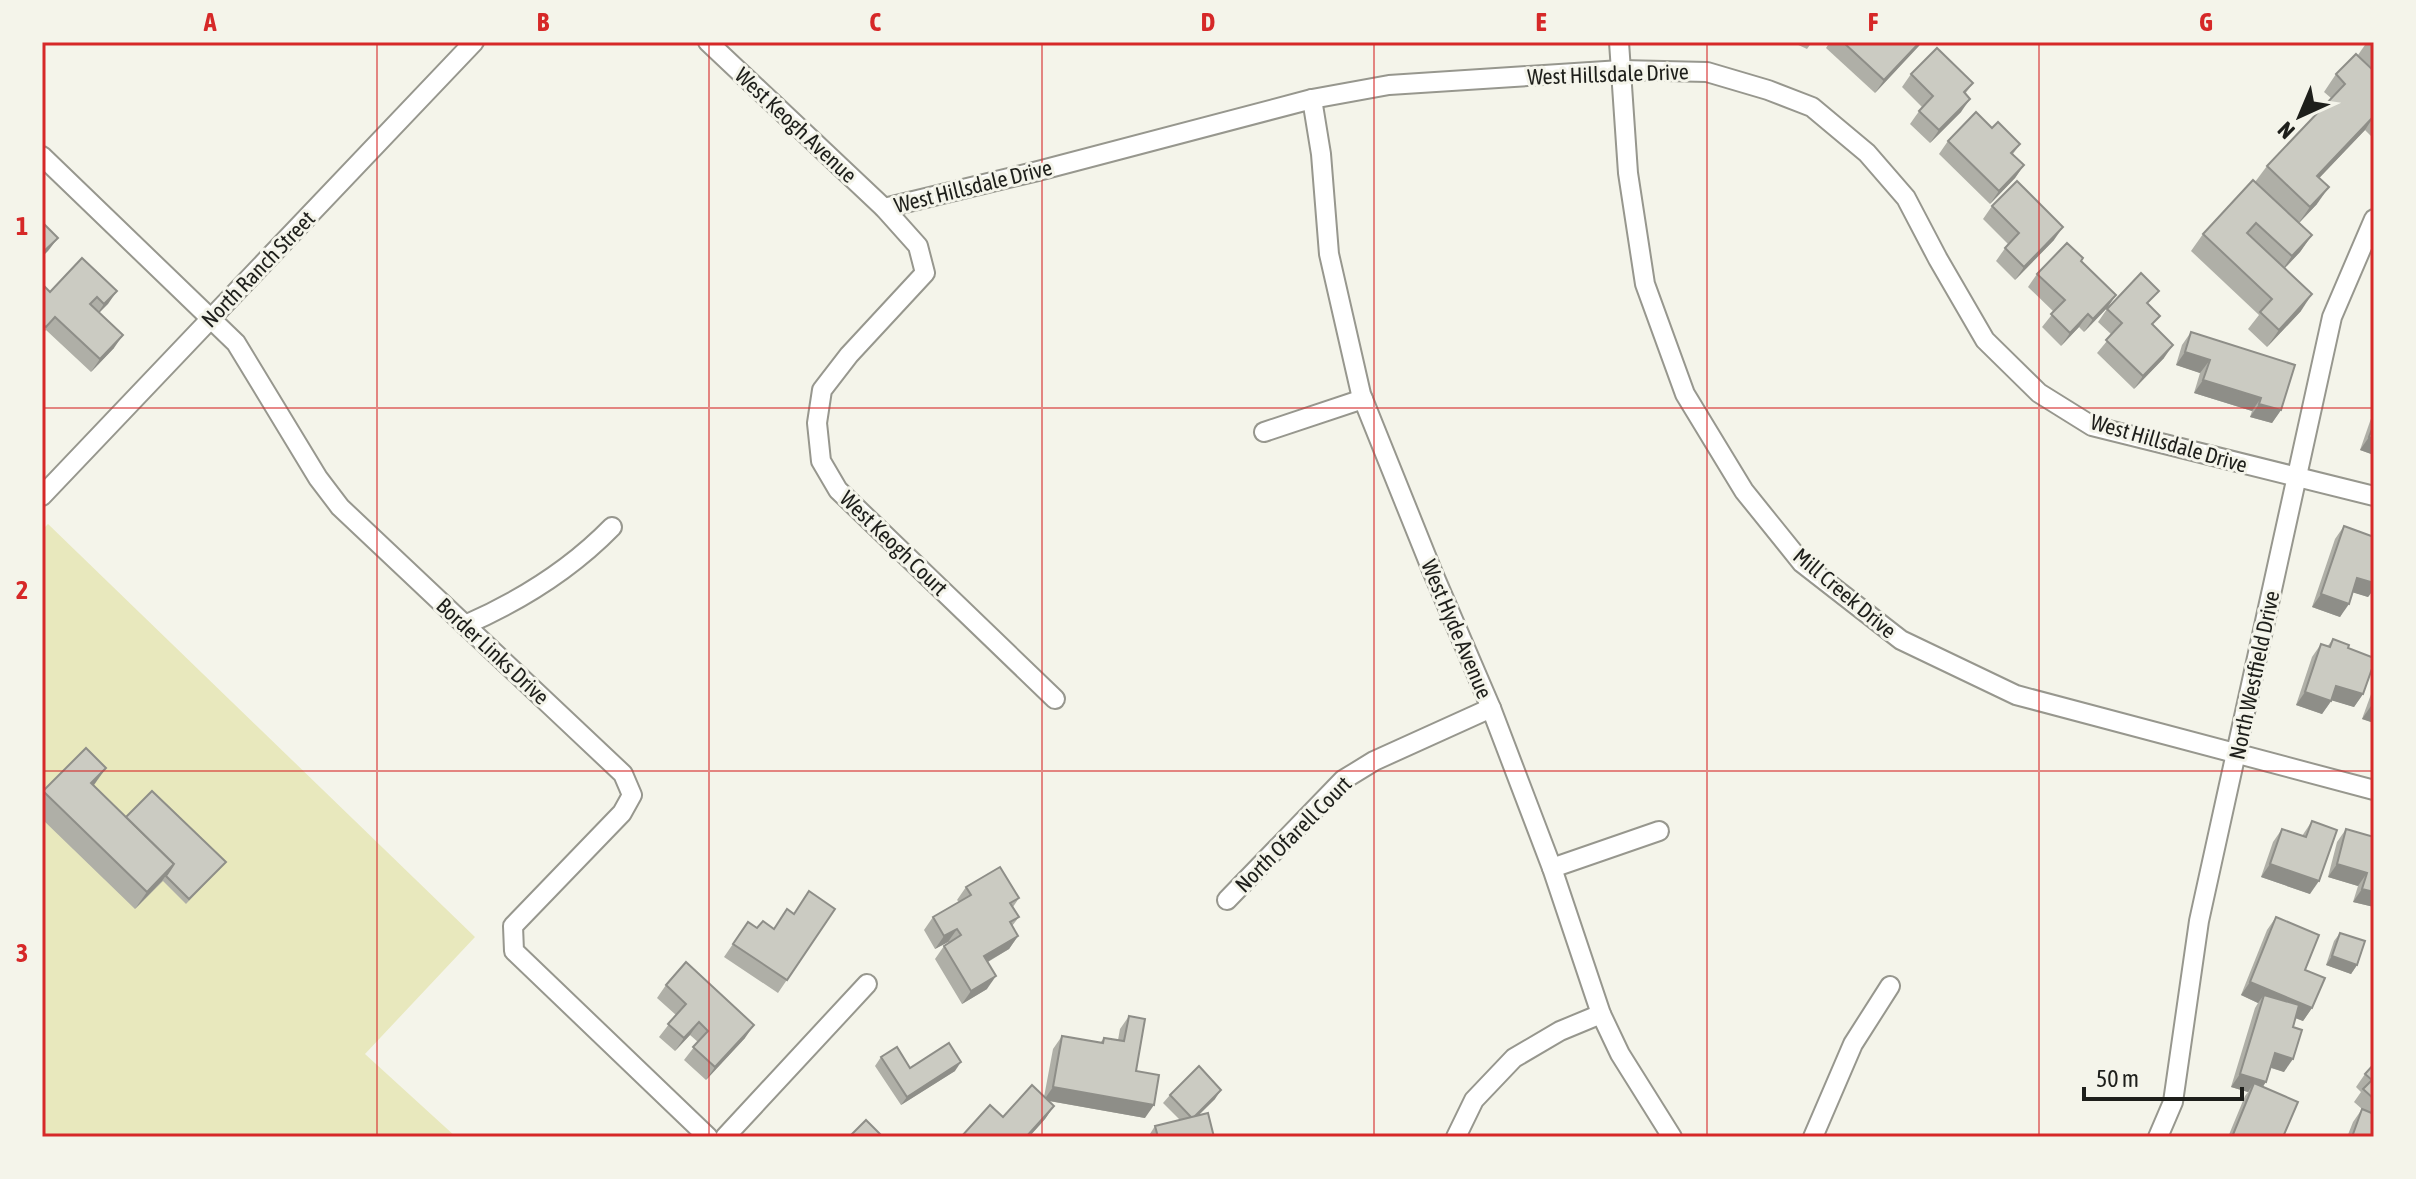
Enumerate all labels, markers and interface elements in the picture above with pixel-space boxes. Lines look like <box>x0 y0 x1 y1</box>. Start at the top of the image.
text: A <box>203 7 217 37</box>
text: B <box>537 7 550 37</box>
text: C <box>869 7 881 37</box>
text: D <box>1201 7 1215 37</box>
text: E <box>1535 7 1547 37</box>
text: F <box>1868 7 1879 37</box>
text: G <box>2199 7 2213 37</box>
street label: West Hillsdale Drive <box>1527 58 1689 90</box>
street label: West Keogh Avenue <box>730 62 862 188</box>
north arrow <box>2260 76 2340 156</box>
text: N <box>2272 117 2300 144</box>
street label: West Hillsdale Drive <box>891 154 1055 218</box>
street label: North Ranch Street <box>196 205 320 333</box>
text: 1 <box>16 211 28 241</box>
street label: West Hillsdale Drive <box>2088 408 2250 478</box>
street label: West Keogh Court <box>835 485 953 601</box>
street label: Mill Creek Drive <box>1788 543 1902 643</box>
street label: West Hyde Avenue <box>1416 556 1498 702</box>
text: 2 <box>16 575 28 605</box>
street label: North Westfield Drive <box>2223 588 2285 762</box>
street label: Border Links Drive <box>431 592 555 710</box>
street label: North Ofarell Court <box>1230 771 1356 897</box>
text: 3 <box>16 938 28 968</box>
scale bar <box>2084 1051 2242 1101</box>
text: 50 m <box>2096 1065 2139 1092</box>

